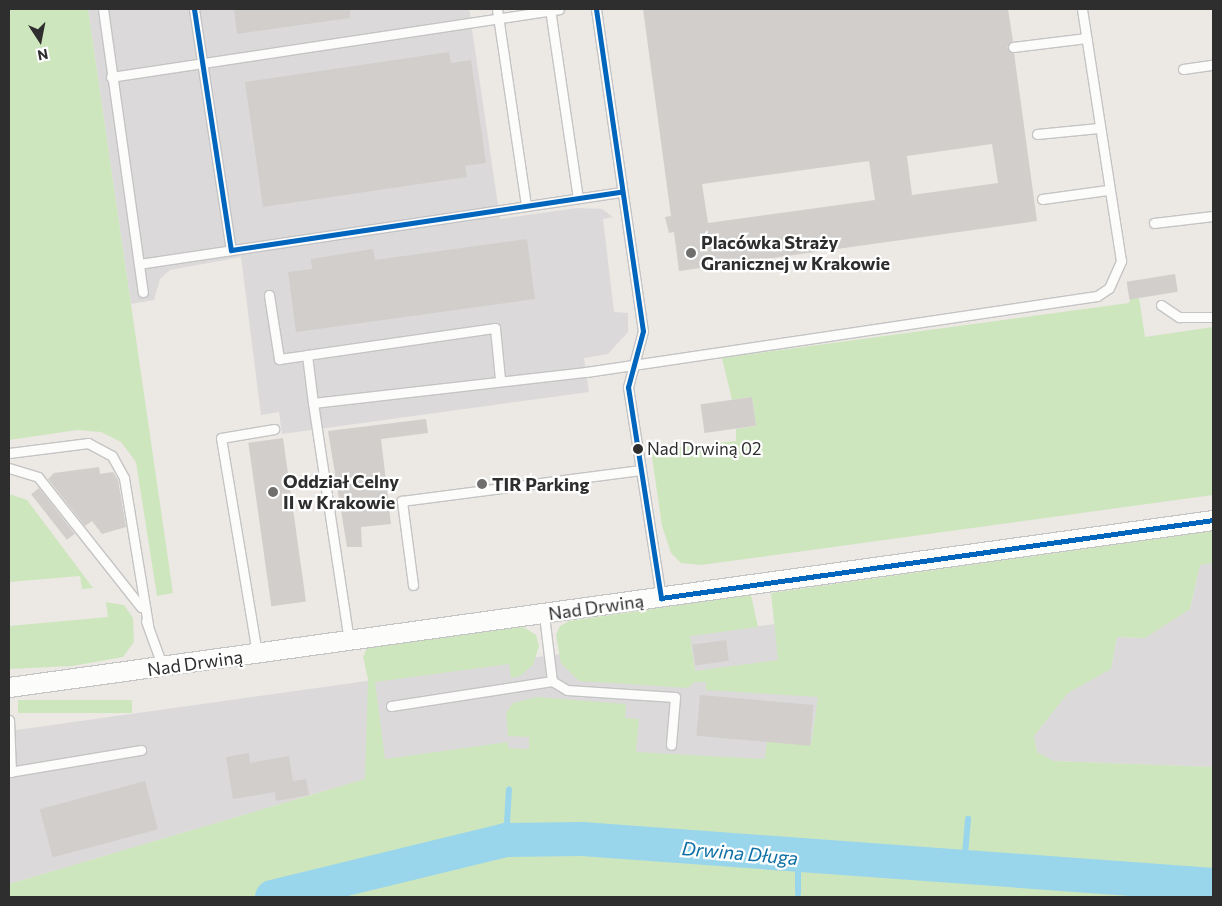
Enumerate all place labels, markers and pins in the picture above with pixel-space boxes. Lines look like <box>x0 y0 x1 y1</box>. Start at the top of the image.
place label: Placówka Straży Granicznej w Krakowie <box>701 232 890 274</box>
marker: Placówka Straży Granicznej w Krakowie <box>685 247 697 259</box>
place label: Nad Drwiną 02 <box>647 439 761 459</box>
marker: Nad Drwiną 02 <box>633 444 643 454</box>
place label: Oddział Celny II w Krakowie <box>283 471 399 514</box>
place label: TIR Parking <box>492 473 589 495</box>
marker: TIR Parking <box>476 478 488 490</box>
marker: Oddział Celny II w Krakowie <box>267 486 279 498</box>

